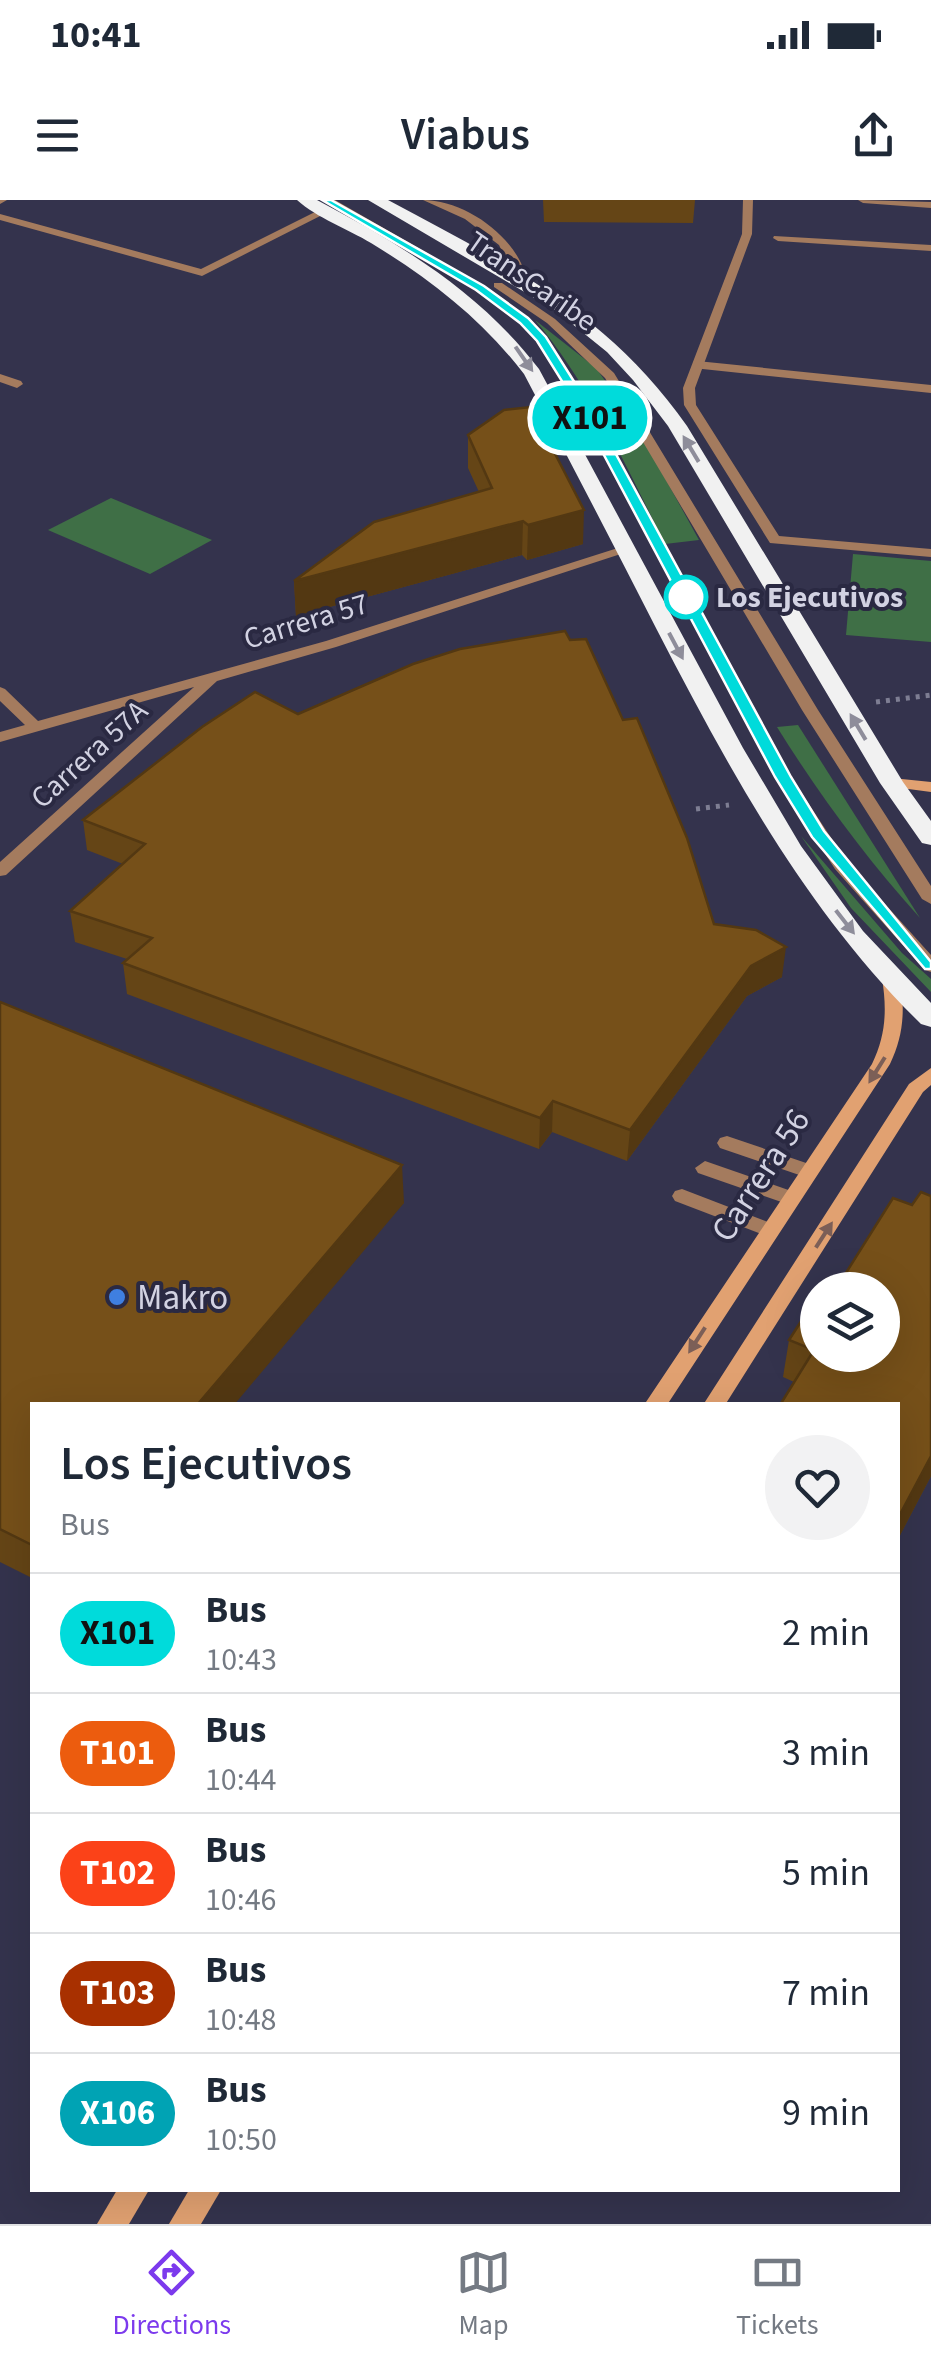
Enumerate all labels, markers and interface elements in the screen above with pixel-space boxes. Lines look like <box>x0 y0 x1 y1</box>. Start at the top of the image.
text: 10:41 <box>50 8 142 62</box>
text: Viabus <box>401 103 530 167</box>
icon: menu <box>30 108 85 163</box>
icon: share <box>846 108 901 163</box>
street label: TransCaribe <box>458 221 605 342</box>
one-way arrow <box>514 346 533 372</box>
line badge: X101 <box>520 386 660 450</box>
text: X101 <box>552 393 628 443</box>
one-way arrow <box>682 435 700 463</box>
marker: Los Ejecutivos <box>665 576 707 618</box>
place label: Los Ejecutivos <box>716 576 903 619</box>
street label: Carrera 57 <box>239 582 374 661</box>
one-way arrow <box>668 631 685 660</box>
street label: Carrera 57A <box>21 690 158 819</box>
one-way arrow <box>850 713 867 741</box>
one-way arrow <box>834 910 855 935</box>
one-way arrow <box>869 1056 886 1084</box>
street label: Carrera 56 <box>699 1099 823 1252</box>
one-way arrow <box>814 1221 832 1248</box>
map controls <box>800 1272 900 1372</box>
button: layers <box>800 1272 900 1372</box>
place label: Makro <box>137 1273 228 1323</box>
marker: Makro <box>106 1286 128 1308</box>
one-way arrow <box>688 1327 707 1354</box>
text: Los Ejecutivos <box>60 1430 352 1498</box>
button: heart <box>765 1435 870 1540</box>
text: Bus <box>60 1502 110 1548</box>
text: Bus <box>205 1583 267 1637</box>
text: 2 min <box>782 1606 870 1660</box>
text: X101 <box>80 1608 155 1658</box>
text: 10:43 <box>205 1637 277 1683</box>
text: Bus <box>205 1703 266 1757</box>
text: 3 min <box>782 1726 870 1780</box>
text: T101 <box>80 1728 155 1778</box>
text: 10:44 <box>205 1757 277 1803</box>
text: Bus <box>205 1823 266 1877</box>
text: 5 min <box>782 1846 870 1900</box>
text: T102 <box>80 1848 155 1898</box>
text: 10:46 <box>205 1877 277 1923</box>
text: Bus <box>205 1943 266 1997</box>
text: 7 min <box>782 1966 870 2020</box>
text: T103 <box>80 1968 155 2018</box>
text: 10:48 <box>205 1997 277 2043</box>
text: Bus <box>205 2063 267 2117</box>
text: 9 min <box>782 2086 870 2140</box>
text: X106 <box>80 2088 155 2138</box>
text: 10:50 <box>205 2117 277 2163</box>
tab: Directions <box>112 2245 231 2345</box>
tab: Map <box>456 2245 511 2345</box>
tab: Tickets <box>736 2245 819 2345</box>

